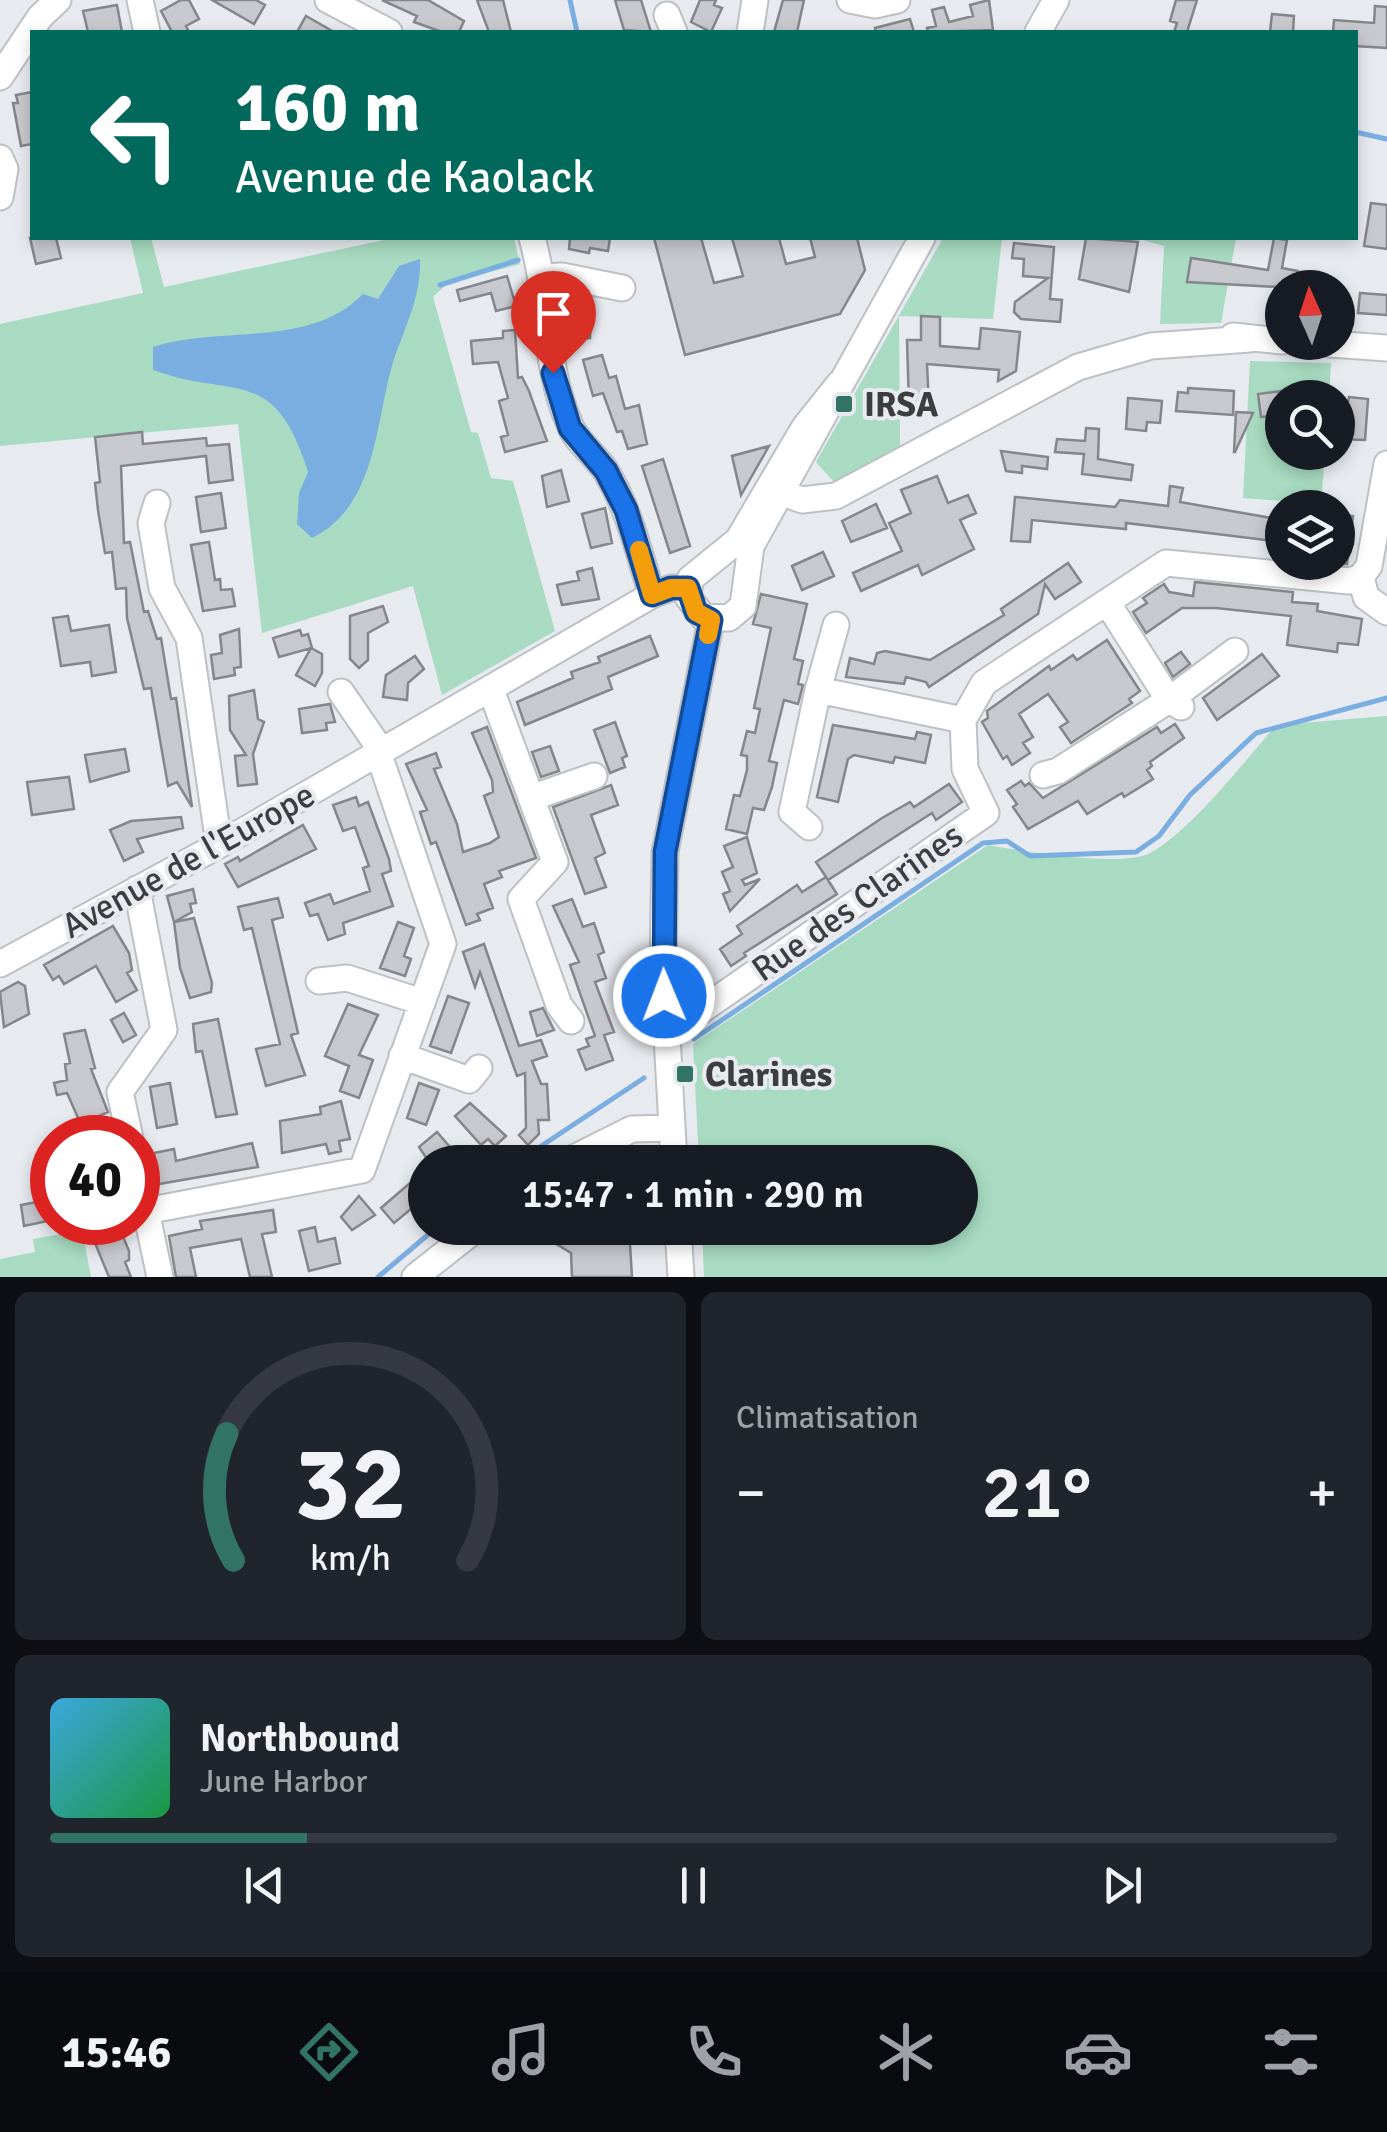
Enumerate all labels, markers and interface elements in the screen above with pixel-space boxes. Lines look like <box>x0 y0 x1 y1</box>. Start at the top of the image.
text: 160 m <box>235 64 420 150</box>
icon: left <box>70 70 200 200</box>
text: Avenue de Kaolack <box>235 150 595 205</box>
north arrow <box>1265 270 1355 360</box>
map controls <box>1265 270 1355 580</box>
pin <box>511 271 596 374</box>
icon: arrive <box>526 286 581 341</box>
button: search <box>1265 380 1355 470</box>
place label: IRSA <box>864 383 939 426</box>
marker: IRSA <box>833 393 855 415</box>
button: layers <box>1265 490 1355 580</box>
street label: Avenue de l'Europe <box>54 773 322 948</box>
street label: Rue des Clarines <box>744 814 971 991</box>
position arrow <box>612 944 716 1048</box>
place label: Clarines <box>705 1053 832 1096</box>
marker: Clarines <box>674 1063 696 1085</box>
speed limit sign: 40 <box>30 1115 160 1245</box>
text: 15:47 · 1 min · 290 m <box>522 1171 864 1218</box>
text: Climatisation <box>736 1398 919 1437</box>
text: 32 <box>294 1420 407 1548</box>
text: 21° <box>982 1446 1091 1539</box>
text: − <box>736 1459 766 1527</box>
text: + <box>1307 1459 1337 1527</box>
text: km/h <box>310 1536 391 1580</box>
text: Northbound <box>200 1715 400 1762</box>
text: June Harbor <box>200 1762 367 1801</box>
icon: previous <box>237 1858 292 1913</box>
icon: pause <box>666 1858 721 1913</box>
icon: next <box>1095 1858 1150 1913</box>
icon: directions <box>294 2017 364 2087</box>
icon: music <box>486 2017 556 2087</box>
icon: phone <box>679 2017 749 2087</box>
icon: climate <box>871 2017 941 2087</box>
icon: car <box>1063 2017 1133 2087</box>
icon: filters <box>1256 2017 1326 2087</box>
text: 15:46 <box>61 2025 172 2080</box>

